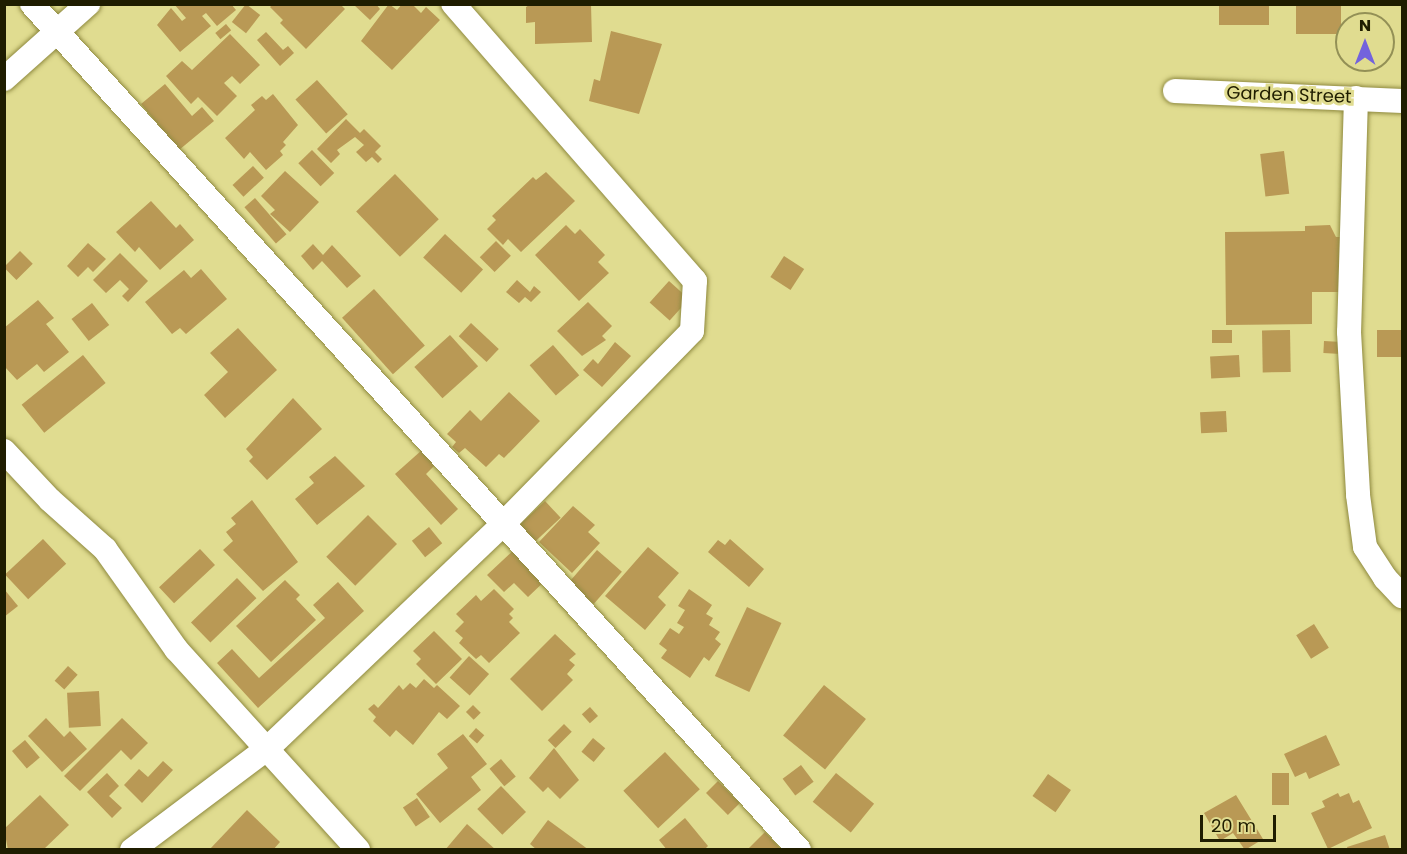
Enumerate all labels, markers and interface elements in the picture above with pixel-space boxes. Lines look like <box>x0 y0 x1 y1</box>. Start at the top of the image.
north arrow <box>1335 12 1395 72</box>
text: N <box>1359 14 1371 37</box>
street label: Garden Street <box>1226 82 1352 108</box>
scale bar <box>1203 803 1280 841</box>
text: 20 m <box>1211 813 1256 838</box>

